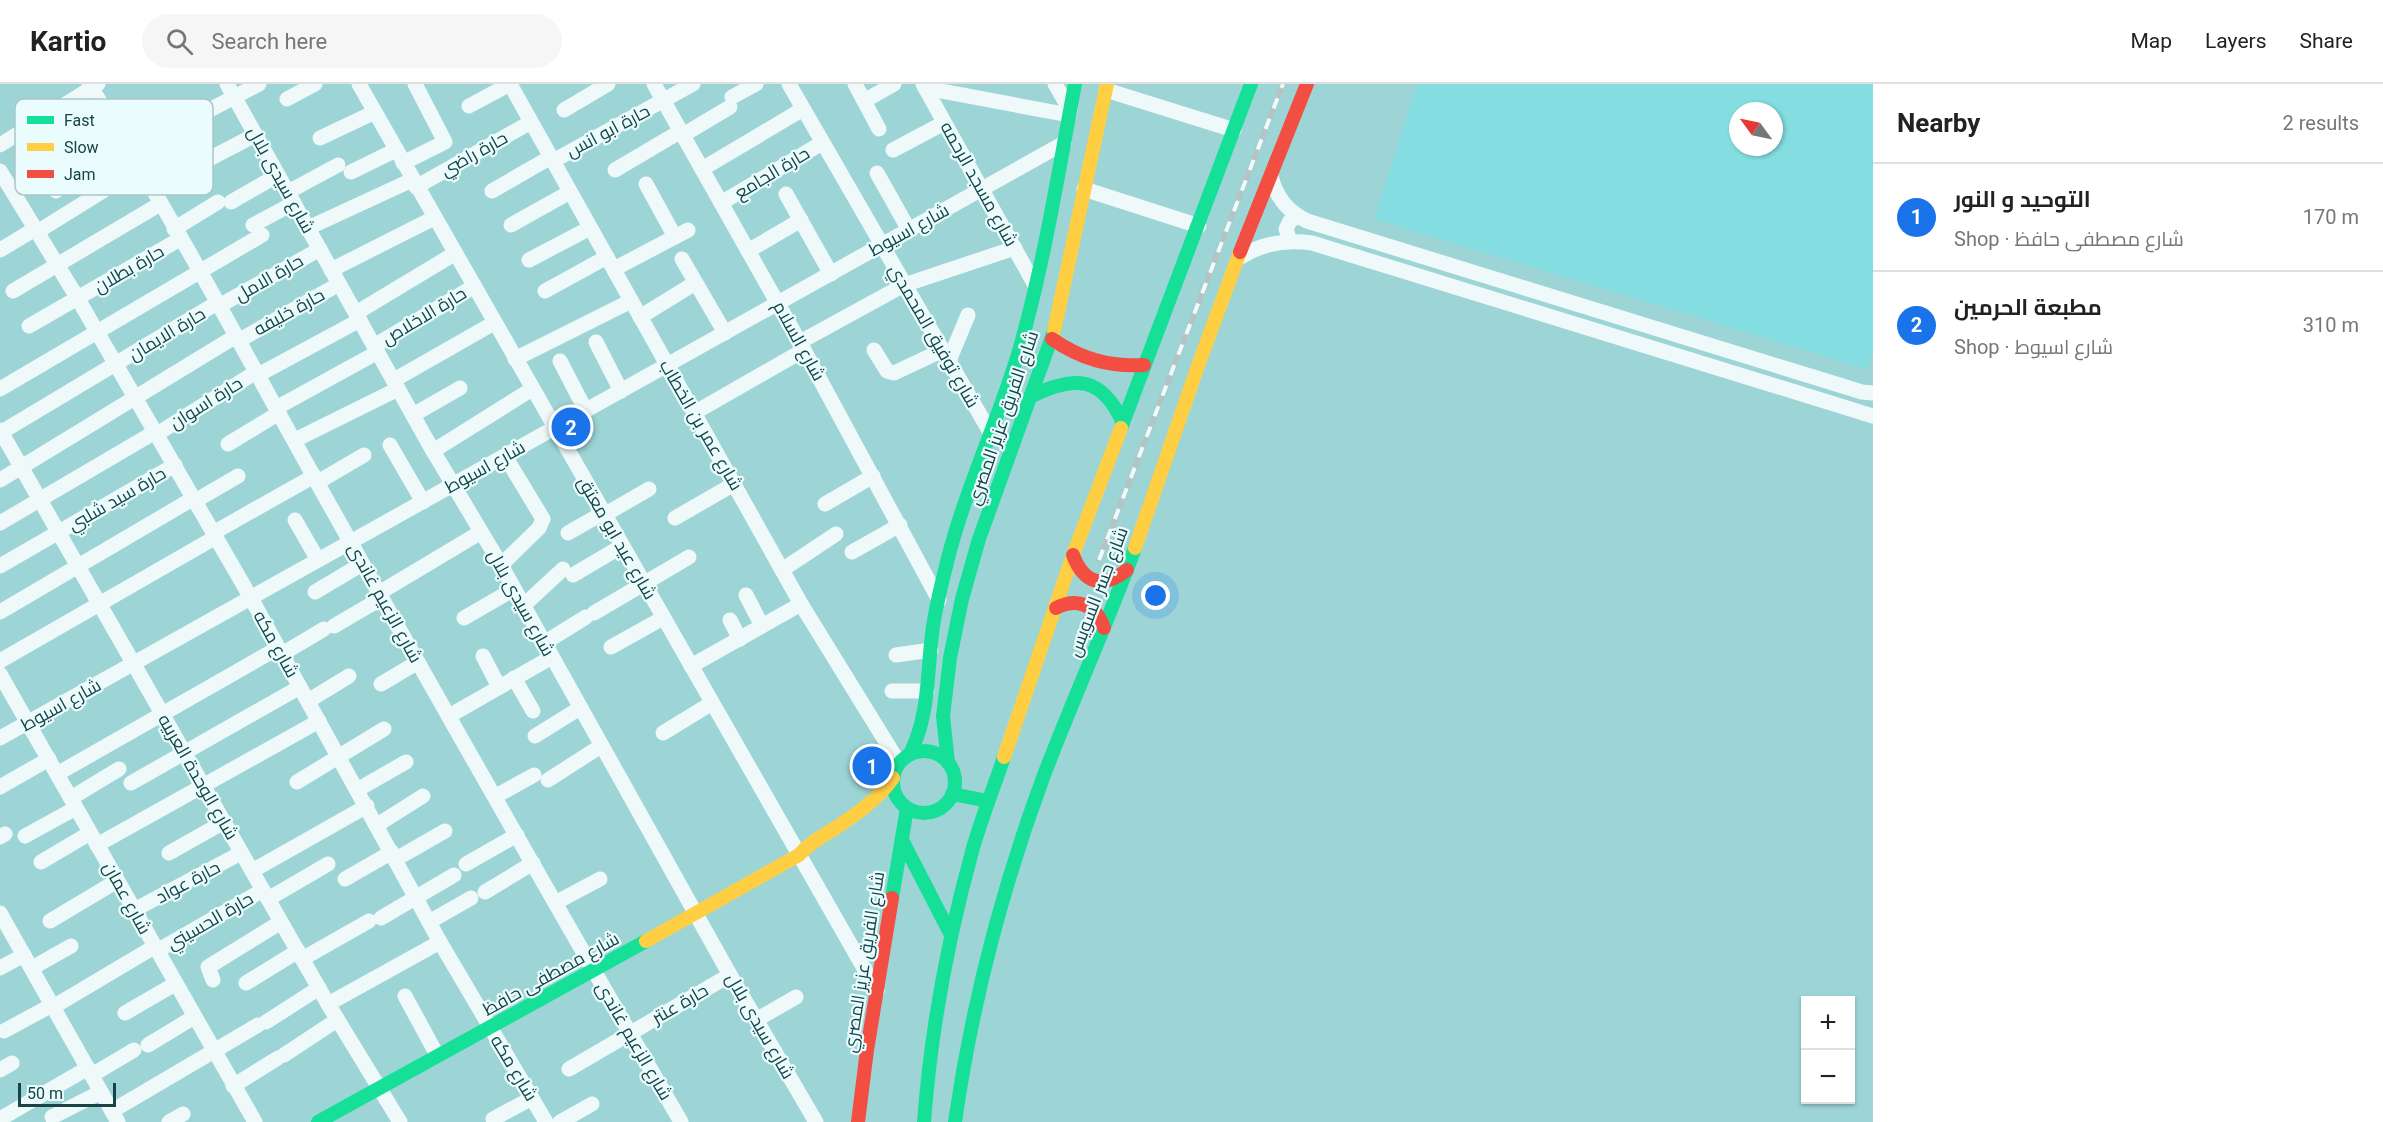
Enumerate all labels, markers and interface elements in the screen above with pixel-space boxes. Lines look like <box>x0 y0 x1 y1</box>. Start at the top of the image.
search box <box>142 14 562 68</box>
text: Kartio <box>30 25 106 58</box>
icon: search <box>163 25 196 58</box>
text: Search here <box>211 29 327 54</box>
text: Map <box>2130 29 2172 53</box>
text: Layers <box>2205 29 2266 53</box>
text: Share <box>2299 29 2353 53</box>
legend <box>15 99 213 195</box>
street label: حارة ابو انس <box>562 100 654 162</box>
north arrow <box>1729 102 1783 156</box>
text: Nearby <box>1897 108 1980 138</box>
text: Fast <box>64 111 95 130</box>
text: 2 results <box>2283 111 2359 135</box>
street label: شارع مسجد الرحمه <box>935 118 1022 251</box>
street label: شارع سيدى بلال <box>242 123 319 238</box>
street label: حارة راضي <box>437 127 512 183</box>
text: Slow <box>64 138 99 157</box>
street label: حارة الجامع <box>730 142 814 205</box>
text: Jam <box>64 165 96 184</box>
text: التوحيد و النور <box>1954 187 2091 212</box>
street label: شارع اسيوط <box>865 199 954 262</box>
text: 1 <box>1911 205 1922 229</box>
text: 170 m <box>2303 205 2359 229</box>
text: Shop · شارع مصطفى حافظ <box>1954 227 2184 251</box>
street label: حارة بطلان <box>90 240 168 298</box>
street label: حارة الامل <box>231 250 307 306</box>
street label: شارع توفيق المحمدي <box>881 260 984 413</box>
street label: حارة الاخلاص <box>378 282 470 350</box>
street label: حارة خليفه <box>250 284 328 340</box>
text: مطبعة الحرمين <box>1954 295 2102 320</box>
street label: شارع السلام <box>767 297 830 385</box>
street label: حارة الايمان <box>125 303 209 365</box>
text: 2 <box>1911 313 1922 337</box>
text: 310 m <box>2303 313 2359 337</box>
street label: شارع الفريق عزيز المصري <box>963 328 1046 509</box>
text: Shop · شارع اسيوط <box>1954 335 2113 359</box>
street label: شارع عمر بن الخطاب <box>654 356 747 495</box>
street label: حارة اسوان <box>165 372 247 434</box>
pin: 2 <box>552 404 590 450</box>
street label: شارع اسيوط <box>441 436 530 499</box>
street label: حارة سيد شلبي <box>64 462 172 539</box>
street label: شارع عيد ابو معتق <box>572 473 661 604</box>
street label: شارع جسر السويس <box>1063 524 1134 660</box>
street label: شارع الزعيم غاندى <box>342 539 427 667</box>
street label: شارع سيدى بلال <box>482 546 559 661</box>
your location <box>1141 581 1170 610</box>
street label: شارع مكه <box>248 607 303 682</box>
street label: شارع اسيوط <box>17 674 106 737</box>
street label: شارع الوحدة العربيه <box>152 710 243 844</box>
pin: 1 <box>852 744 892 788</box>
street label: حارة عواد <box>152 856 224 908</box>
street label: شارع عمان <box>97 858 156 939</box>
street label: شارع الفريق عزيز المصري <box>839 870 892 1055</box>
street label: حارة الحسيني <box>163 887 259 957</box>
street label: شارع مصطفى حافظ <box>479 927 623 1021</box>
street label: شارع سيدى بلال <box>720 969 799 1083</box>
street label: شارع الزعيم غاندى <box>590 978 677 1105</box>
street label: حارة عنتر <box>647 979 712 1029</box>
map controls <box>1801 996 1855 1104</box>
button: + <box>1801 996 1855 1050</box>
street label: شارع مكه <box>485 1031 542 1106</box>
button: − <box>1801 1050 1855 1104</box>
scale bar <box>18 1080 116 1108</box>
text: 50 m <box>27 1084 63 1103</box>

